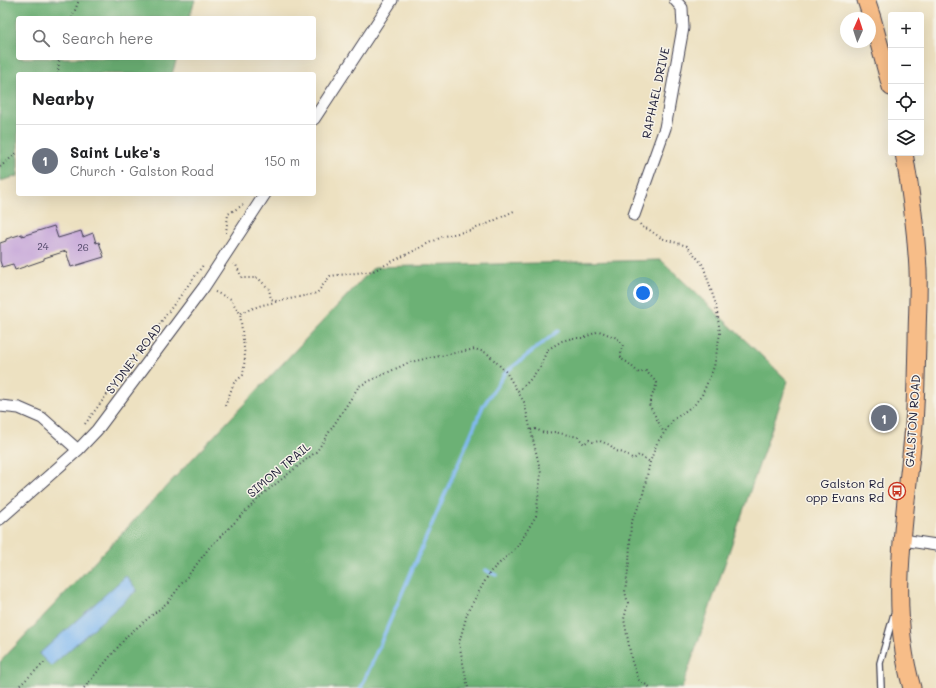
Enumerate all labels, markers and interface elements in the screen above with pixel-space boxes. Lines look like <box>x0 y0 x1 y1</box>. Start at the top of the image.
north arrow <box>840 12 876 48</box>
map controls <box>888 12 924 156</box>
button: + <box>888 12 924 48</box>
search box <box>16 16 316 60</box>
icon: search <box>30 27 52 49</box>
text: Search here <box>62 28 153 48</box>
street label: RAPHAEL DRIVE <box>638 46 673 140</box>
button: − <box>888 48 924 84</box>
button: locate <box>888 84 924 120</box>
text: Nearby <box>32 87 94 109</box>
button: layers <box>888 120 924 156</box>
text: Saint Luke's <box>70 142 160 162</box>
text: 1 <box>42 152 48 169</box>
text: 150 m <box>264 152 300 169</box>
text: Church · Galston Road <box>70 162 214 179</box>
house number: 24 <box>37 239 49 253</box>
house number: 26 <box>77 240 89 254</box>
your location <box>633 283 653 303</box>
street label: SYDNEY ROAD <box>102 320 165 397</box>
street label: GALSTON ROAD <box>901 374 923 468</box>
pin: 1 <box>871 403 897 433</box>
street label: SIMON TRAIL <box>243 438 314 500</box>
place label: Galston Rd opp Evans Rd <box>806 475 884 505</box>
bus stop icon: Galston Rd opp Evans Rd <box>887 481 907 501</box>

